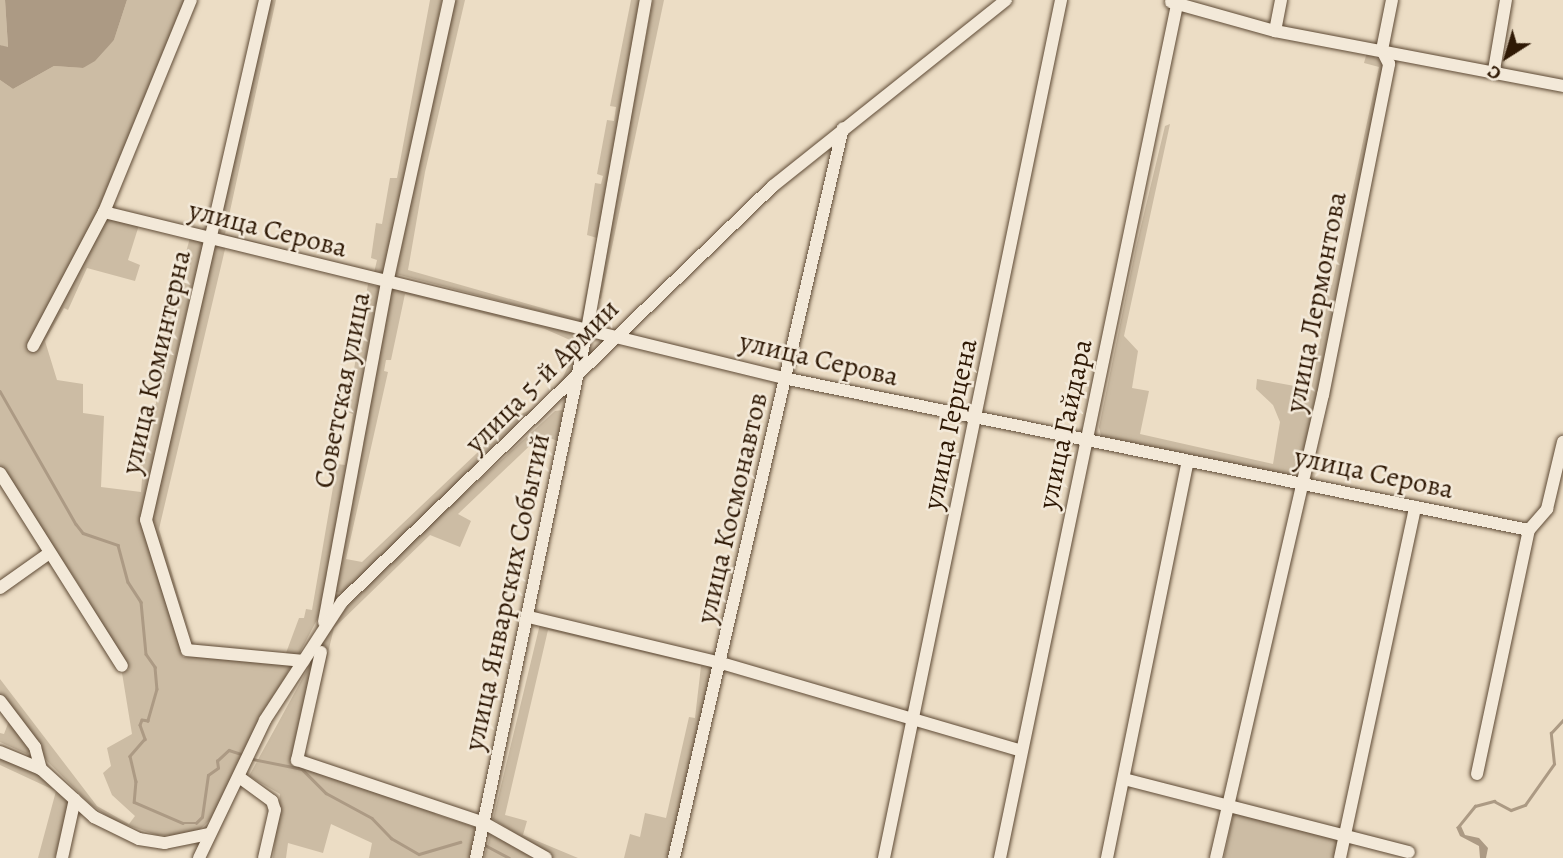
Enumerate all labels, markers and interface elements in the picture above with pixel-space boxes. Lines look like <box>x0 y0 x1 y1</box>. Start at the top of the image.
north arrow <box>1472 21 1542 91</box>
text: С <box>1482 59 1507 87</box>
street label: улица Лермонтова <box>1278 189 1354 415</box>
street label: улица Серова <box>185 193 351 265</box>
street label: улица Коминтерна <box>114 247 198 477</box>
street label: Советская улица <box>307 289 377 491</box>
street label: улица 5-й Армии <box>458 292 626 460</box>
street label: улица Серова <box>736 324 902 394</box>
street label: улица Герцена <box>915 335 985 513</box>
street label: улица Гайдара <box>1031 336 1099 512</box>
street label: улица Космонавтов <box>689 389 775 627</box>
street label: улица Январских Событий <box>457 430 557 754</box>
street label: улица Серова <box>1291 440 1457 506</box>

